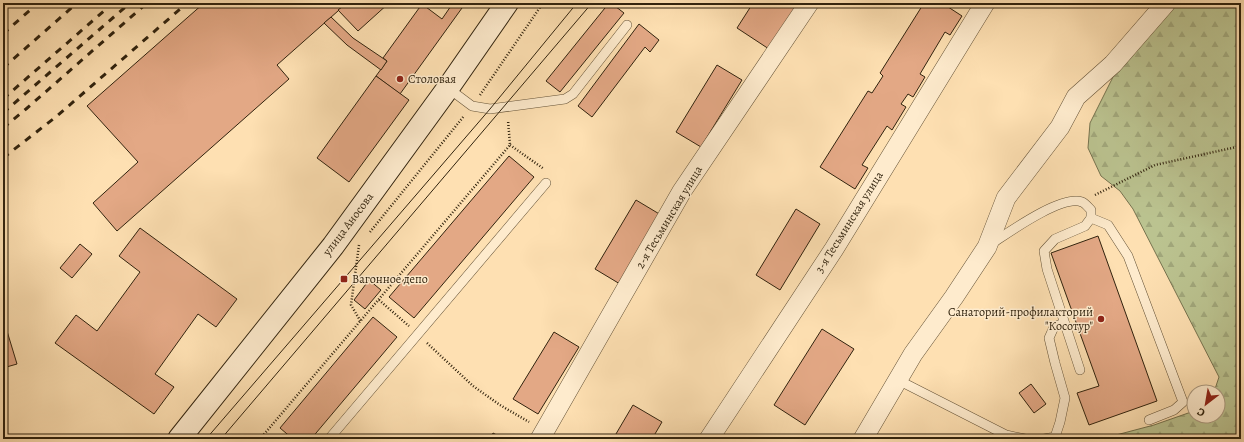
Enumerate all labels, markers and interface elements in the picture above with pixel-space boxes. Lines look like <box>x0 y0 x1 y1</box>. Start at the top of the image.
place label: Столовая <box>408 71 456 87</box>
marker: Столовая <box>395 74 405 84</box>
street label: 2-я Тесьминская улица <box>632 162 706 271</box>
street label: 3-я Тесьминская улица <box>811 168 887 276</box>
street label: улица Аносова <box>318 189 377 260</box>
place label: Вагонное депо <box>352 271 428 287</box>
marker: Вагонное депо <box>339 274 349 284</box>
place label: Санаторий-профилакторий "Косотур" <box>948 304 1093 334</box>
marker: Санаторий-профилакторий "Косотур" <box>1096 314 1106 324</box>
north arrow <box>1186 384 1226 424</box>
text: С <box>1194 404 1208 420</box>

